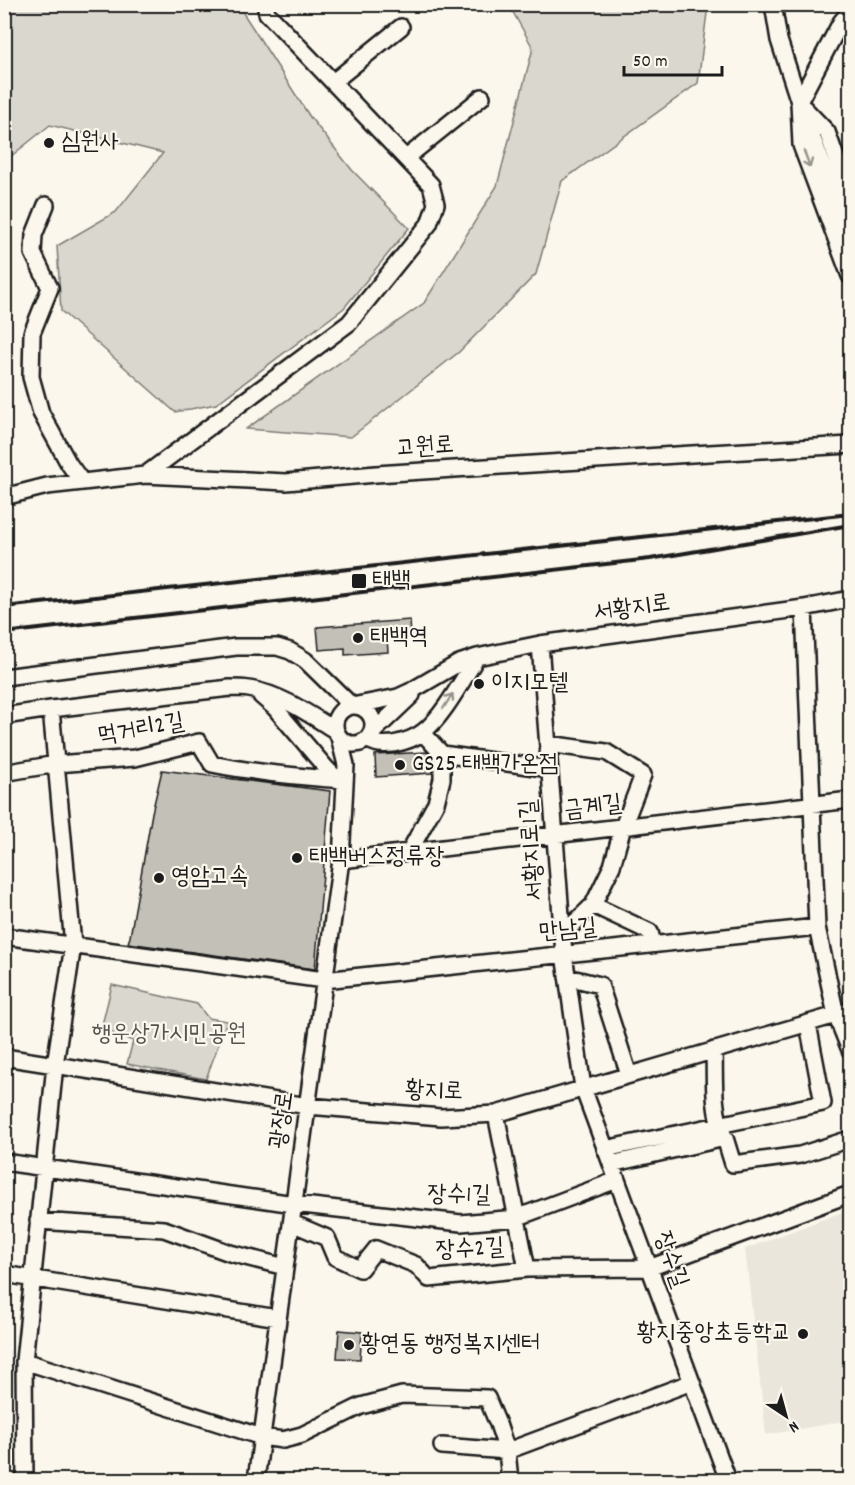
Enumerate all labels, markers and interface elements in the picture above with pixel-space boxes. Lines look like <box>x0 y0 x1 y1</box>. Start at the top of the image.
scale bar <box>624 39 722 77</box>
text: 50 m <box>633 50 668 75</box>
place label: 심원사 <box>61 126 119 160</box>
marker: 심원사 <box>42 136 56 150</box>
one-way arrow <box>802 149 813 168</box>
street label: 고원로 <box>395 429 455 467</box>
place label: 태백 <box>372 564 411 598</box>
marker: 태백 <box>350 572 368 590</box>
street label: 서황지로 <box>591 587 673 631</box>
place label: 태백역 <box>370 621 428 655</box>
marker: 태백역 <box>351 631 365 645</box>
place label: 이지모텔 <box>491 667 568 701</box>
marker: 이지모텔 <box>472 677 486 691</box>
one-way arrow <box>442 694 454 710</box>
street label: 먹거리2길 <box>95 706 187 754</box>
place label: GS25 태백가온점 <box>412 748 558 782</box>
marker: GS25 태백가온점 <box>393 758 407 772</box>
street label: 금계길 <box>562 788 624 828</box>
street label: 서황지로1길 <box>512 798 554 902</box>
place label: 태백버스정류장 <box>309 841 444 875</box>
marker: 태백버스정류장 <box>290 851 304 865</box>
place label: 영암고속 <box>171 861 248 895</box>
marker: 영암고속 <box>152 871 166 885</box>
street label: 만남길 <box>537 911 599 951</box>
park label: 행운상가시민공원 <box>92 1018 246 1052</box>
street label: 황지로 <box>404 1074 464 1110</box>
street label: 광장로 <box>262 1089 304 1151</box>
street label: 장수1길 <box>427 1178 491 1214</box>
street label: 장수길 <box>644 1227 696 1293</box>
street label: 장수2길 <box>435 1231 505 1269</box>
place label: 황지중앙초등학교 <box>637 1317 791 1351</box>
marker: 황지중앙초등학교 <box>796 1327 810 1341</box>
place label: 황연동 행정복지센터 <box>361 1328 540 1362</box>
marker: 황연동 행정복지센터 <box>342 1338 356 1352</box>
north arrow <box>756 1386 816 1446</box>
text: N <box>783 1414 803 1438</box>

